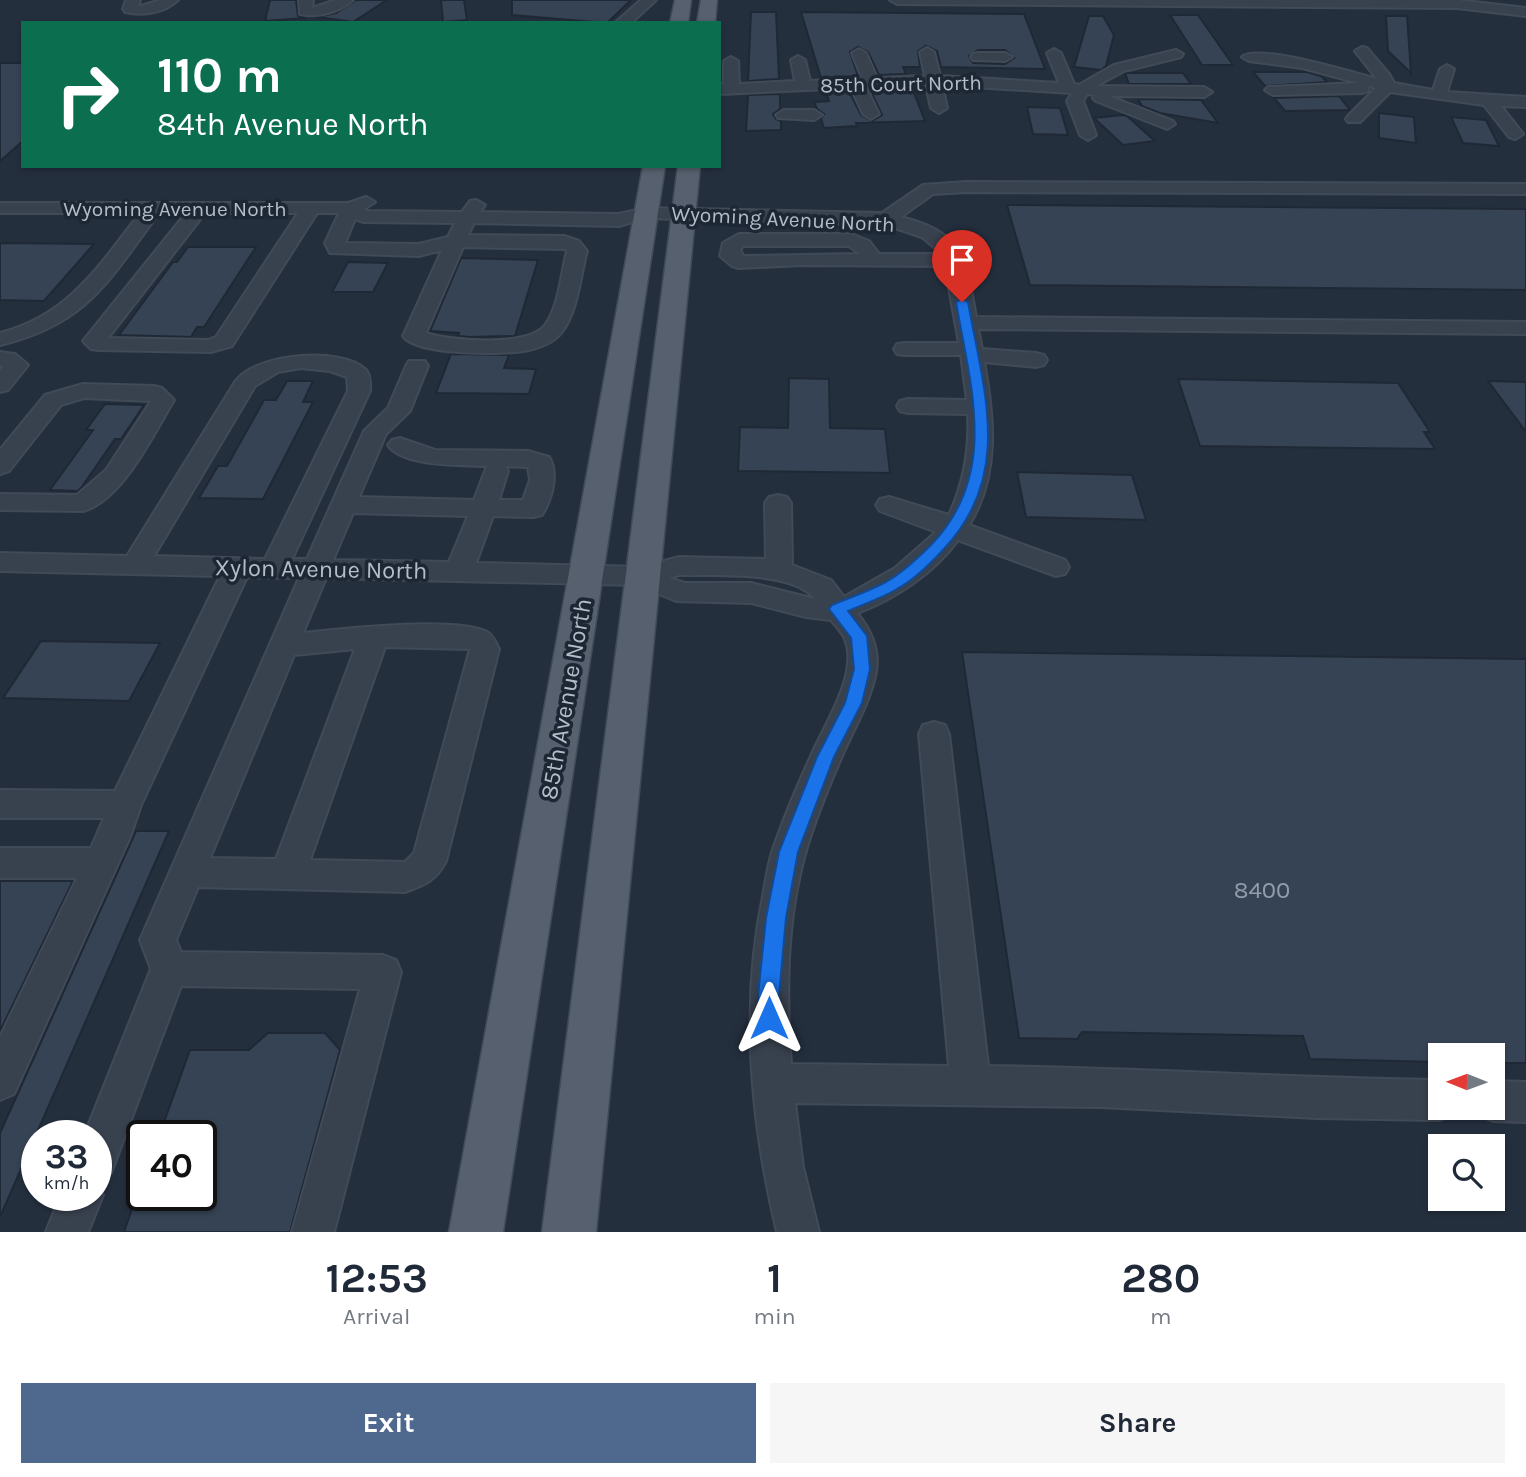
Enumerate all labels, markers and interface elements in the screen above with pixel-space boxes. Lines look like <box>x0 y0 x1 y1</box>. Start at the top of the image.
text: 110 m <box>157 47 282 104</box>
icon: right <box>42 49 133 140</box>
street label: 85th Court North <box>820 71 982 97</box>
text: 84th Avenue North <box>157 106 429 143</box>
street label: Wyoming Avenue North <box>63 197 287 221</box>
street label: Wyoming Avenue North <box>671 201 895 237</box>
pin <box>932 230 992 302</box>
icon: arrive <box>943 241 981 279</box>
street label: Xylon Avenue North <box>214 553 428 585</box>
street label: 85th Avenue North <box>535 596 597 802</box>
house number: 8400 <box>1234 876 1290 904</box>
position arrow <box>732 981 806 1055</box>
north arrow <box>1428 1043 1505 1120</box>
map controls <box>1428 1043 1505 1211</box>
speed limit sign: 40 <box>126 1120 217 1211</box>
button: search <box>1428 1134 1505 1211</box>
text: 33 <box>45 1136 88 1177</box>
text: km/h <box>44 1172 89 1194</box>
text: 12:53 <box>326 1253 428 1303</box>
text: 1 <box>767 1253 782 1303</box>
text: 280 <box>1121 1253 1200 1303</box>
text: Arrival <box>343 1303 410 1330</box>
text: min <box>753 1303 796 1330</box>
text: m <box>1150 1303 1172 1330</box>
button: Exit <box>21 1383 756 1463</box>
button: Share <box>770 1383 1505 1463</box>

